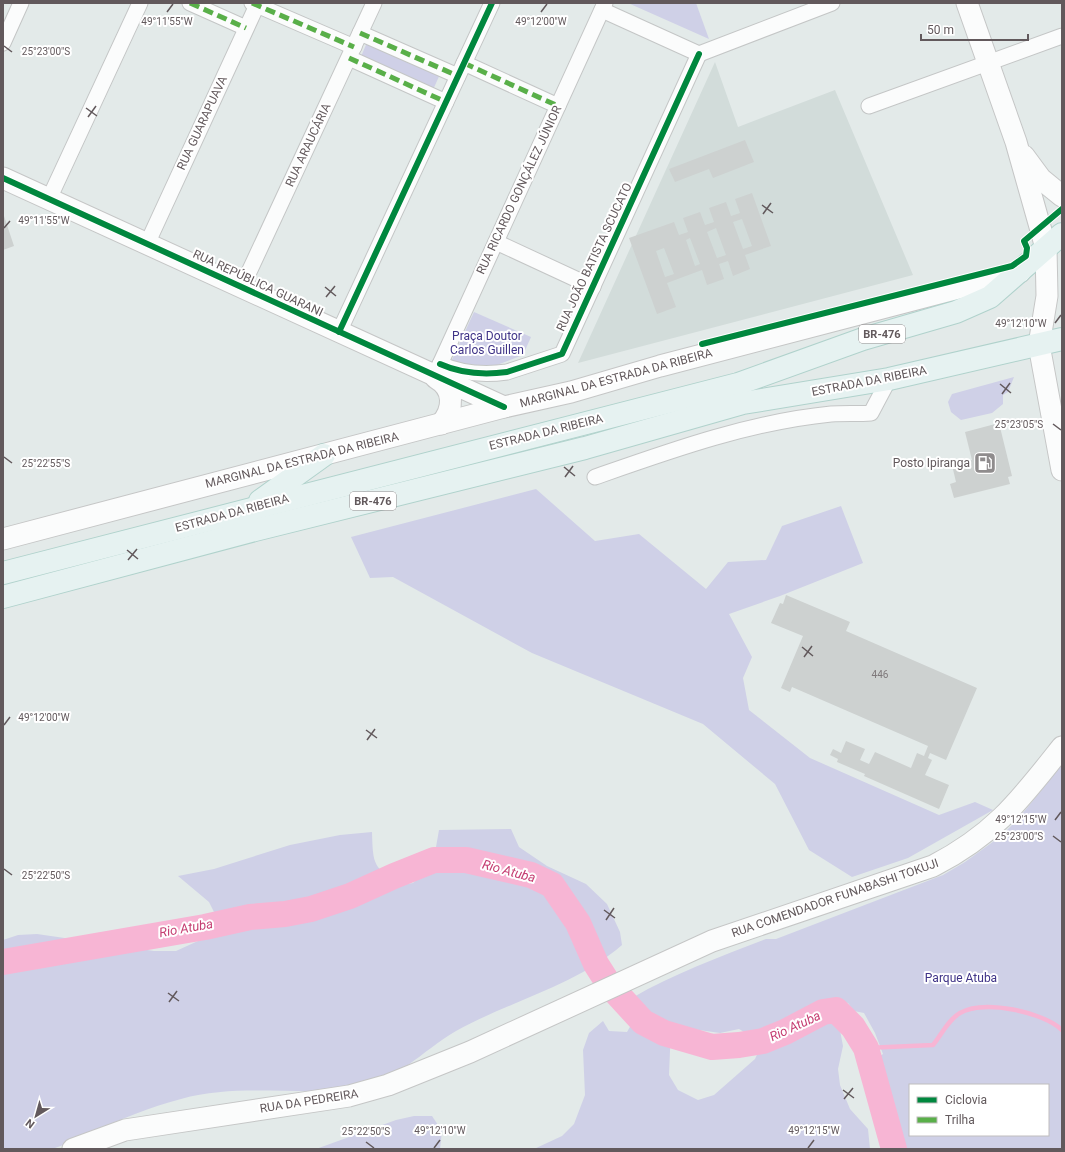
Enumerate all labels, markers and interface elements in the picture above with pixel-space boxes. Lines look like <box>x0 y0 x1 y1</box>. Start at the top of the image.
text: 49°11'55"W <box>141 16 193 27</box>
text: 49°12'00"W <box>515 16 567 27</box>
scale bar <box>921 16 1028 42</box>
text: 50 m <box>927 23 954 37</box>
text: 25°23'00"S <box>22 46 70 57</box>
street label: RUA GUARAPUAVA <box>174 74 230 172</box>
street label: RUA ARAUCÁRIA <box>282 100 334 189</box>
street label: RUA RICARDO GONÇÁLEZ JÚNIOR <box>473 102 565 277</box>
street label: RUA JOÃO BATISTA SCUCATO <box>552 180 635 333</box>
text: 49°11'55"W <box>18 215 70 226</box>
street label: RUA REPÚBLICA GUARANI <box>191 246 326 319</box>
text: 49°12'10"W <box>995 318 1047 329</box>
road number: BR-476 <box>859 325 905 343</box>
park label: Praça Doutor Carlos Guillen <box>450 329 524 357</box>
street label: MARGINAL DA ESTRADA DA RIBEIRA <box>518 345 714 410</box>
street label: ESTRADA DA RIBEIRA <box>810 363 928 399</box>
street label: ESTRADA DA RIBEIRA <box>488 411 605 453</box>
text: 25°23'05"S <box>995 419 1043 430</box>
street label: MARGINAL DA ESTRADA DA RIBEIRA <box>204 429 400 491</box>
fuel station icon: Posto Ipiranga <box>972 450 998 476</box>
place label: Posto Ipiranga <box>893 456 970 470</box>
text: 25°22'55"S <box>22 458 70 469</box>
street label: ESTRADA DA RIBEIRA <box>174 491 290 535</box>
road number: BR-476 <box>350 492 396 510</box>
house number: 446 <box>872 669 889 680</box>
text: 49°12'00"W <box>18 712 70 723</box>
text: 49°12'15"W <box>995 814 1047 825</box>
text: 25°23'00"S <box>995 831 1043 842</box>
street label: RUA COMENDADOR FUNABASHI TOKUJI <box>730 856 940 940</box>
water label: Rio Atuba <box>481 857 537 885</box>
text: 25°22'50"S <box>22 870 70 881</box>
water label: Rio Atuba <box>158 916 214 940</box>
park label: Parque Atuba <box>925 971 997 985</box>
water label: Rio Atuba <box>767 1008 823 1044</box>
legend <box>909 1084 1049 1136</box>
street label: RUA DA PEDREIRA <box>259 1086 359 1116</box>
text: Ciclovia <box>945 1093 987 1107</box>
north arrow <box>16 1096 56 1136</box>
text: Trilha <box>945 1113 975 1127</box>
text: N <box>23 1116 37 1131</box>
text: 49°12'10"W <box>414 1125 466 1136</box>
text: 49°12'15"W <box>788 1125 840 1136</box>
text: 25°22'50"S <box>342 1126 390 1137</box>

